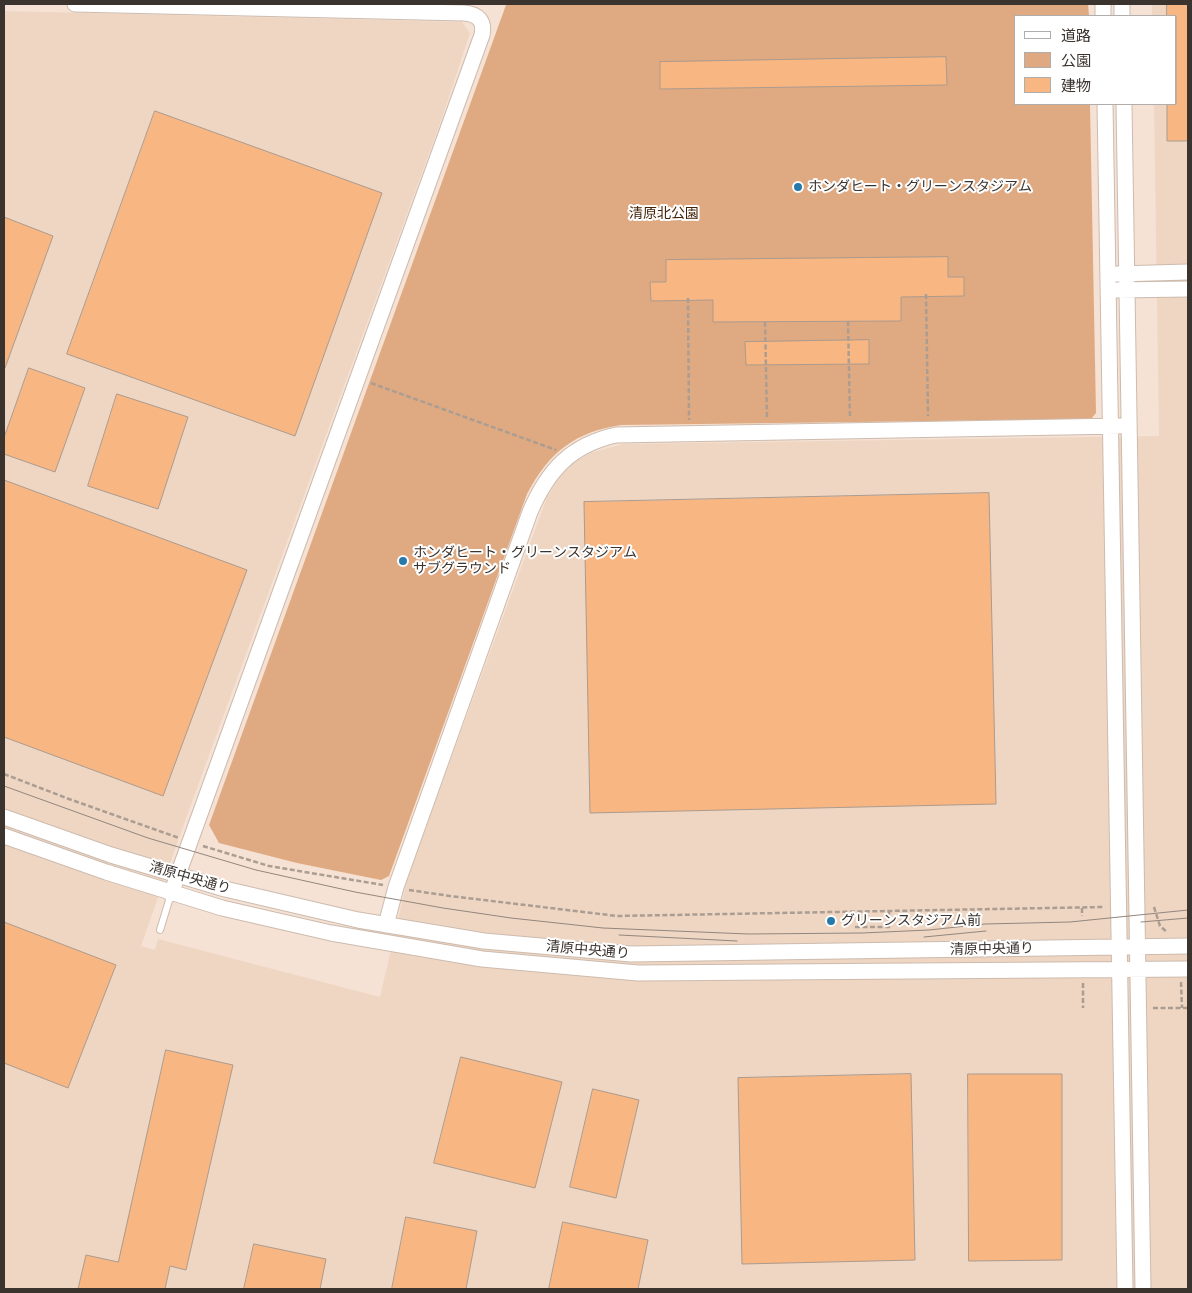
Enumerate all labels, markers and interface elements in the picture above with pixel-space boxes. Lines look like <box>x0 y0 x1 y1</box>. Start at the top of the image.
legend <box>1014 15 1177 105</box>
text: 道路 <box>1061 26 1091 45</box>
text: 公園 <box>1061 51 1091 70</box>
text: 建物 <box>1061 76 1091 95</box>
place label: ホンダヒート・グリーンスタジアム <box>808 179 1032 195</box>
marker: ホンダヒート・グリーンスタジアム <box>792 181 804 193</box>
park label: 清原北公園 <box>629 206 699 222</box>
place label: ホンダヒート・グリーンスタジアム サブグラウンド <box>413 545 637 578</box>
marker: ホンダヒート・グリーンスタジアム サブグラウンド <box>397 555 409 567</box>
street label: 清原中央通り <box>147 858 233 898</box>
place label: グリーンスタジアム前 <box>841 913 981 929</box>
marker: グリーンスタジアム前 <box>825 915 837 927</box>
street label: 清原中央通り <box>545 938 631 962</box>
street label: 清原中央通り <box>950 940 1034 958</box>

